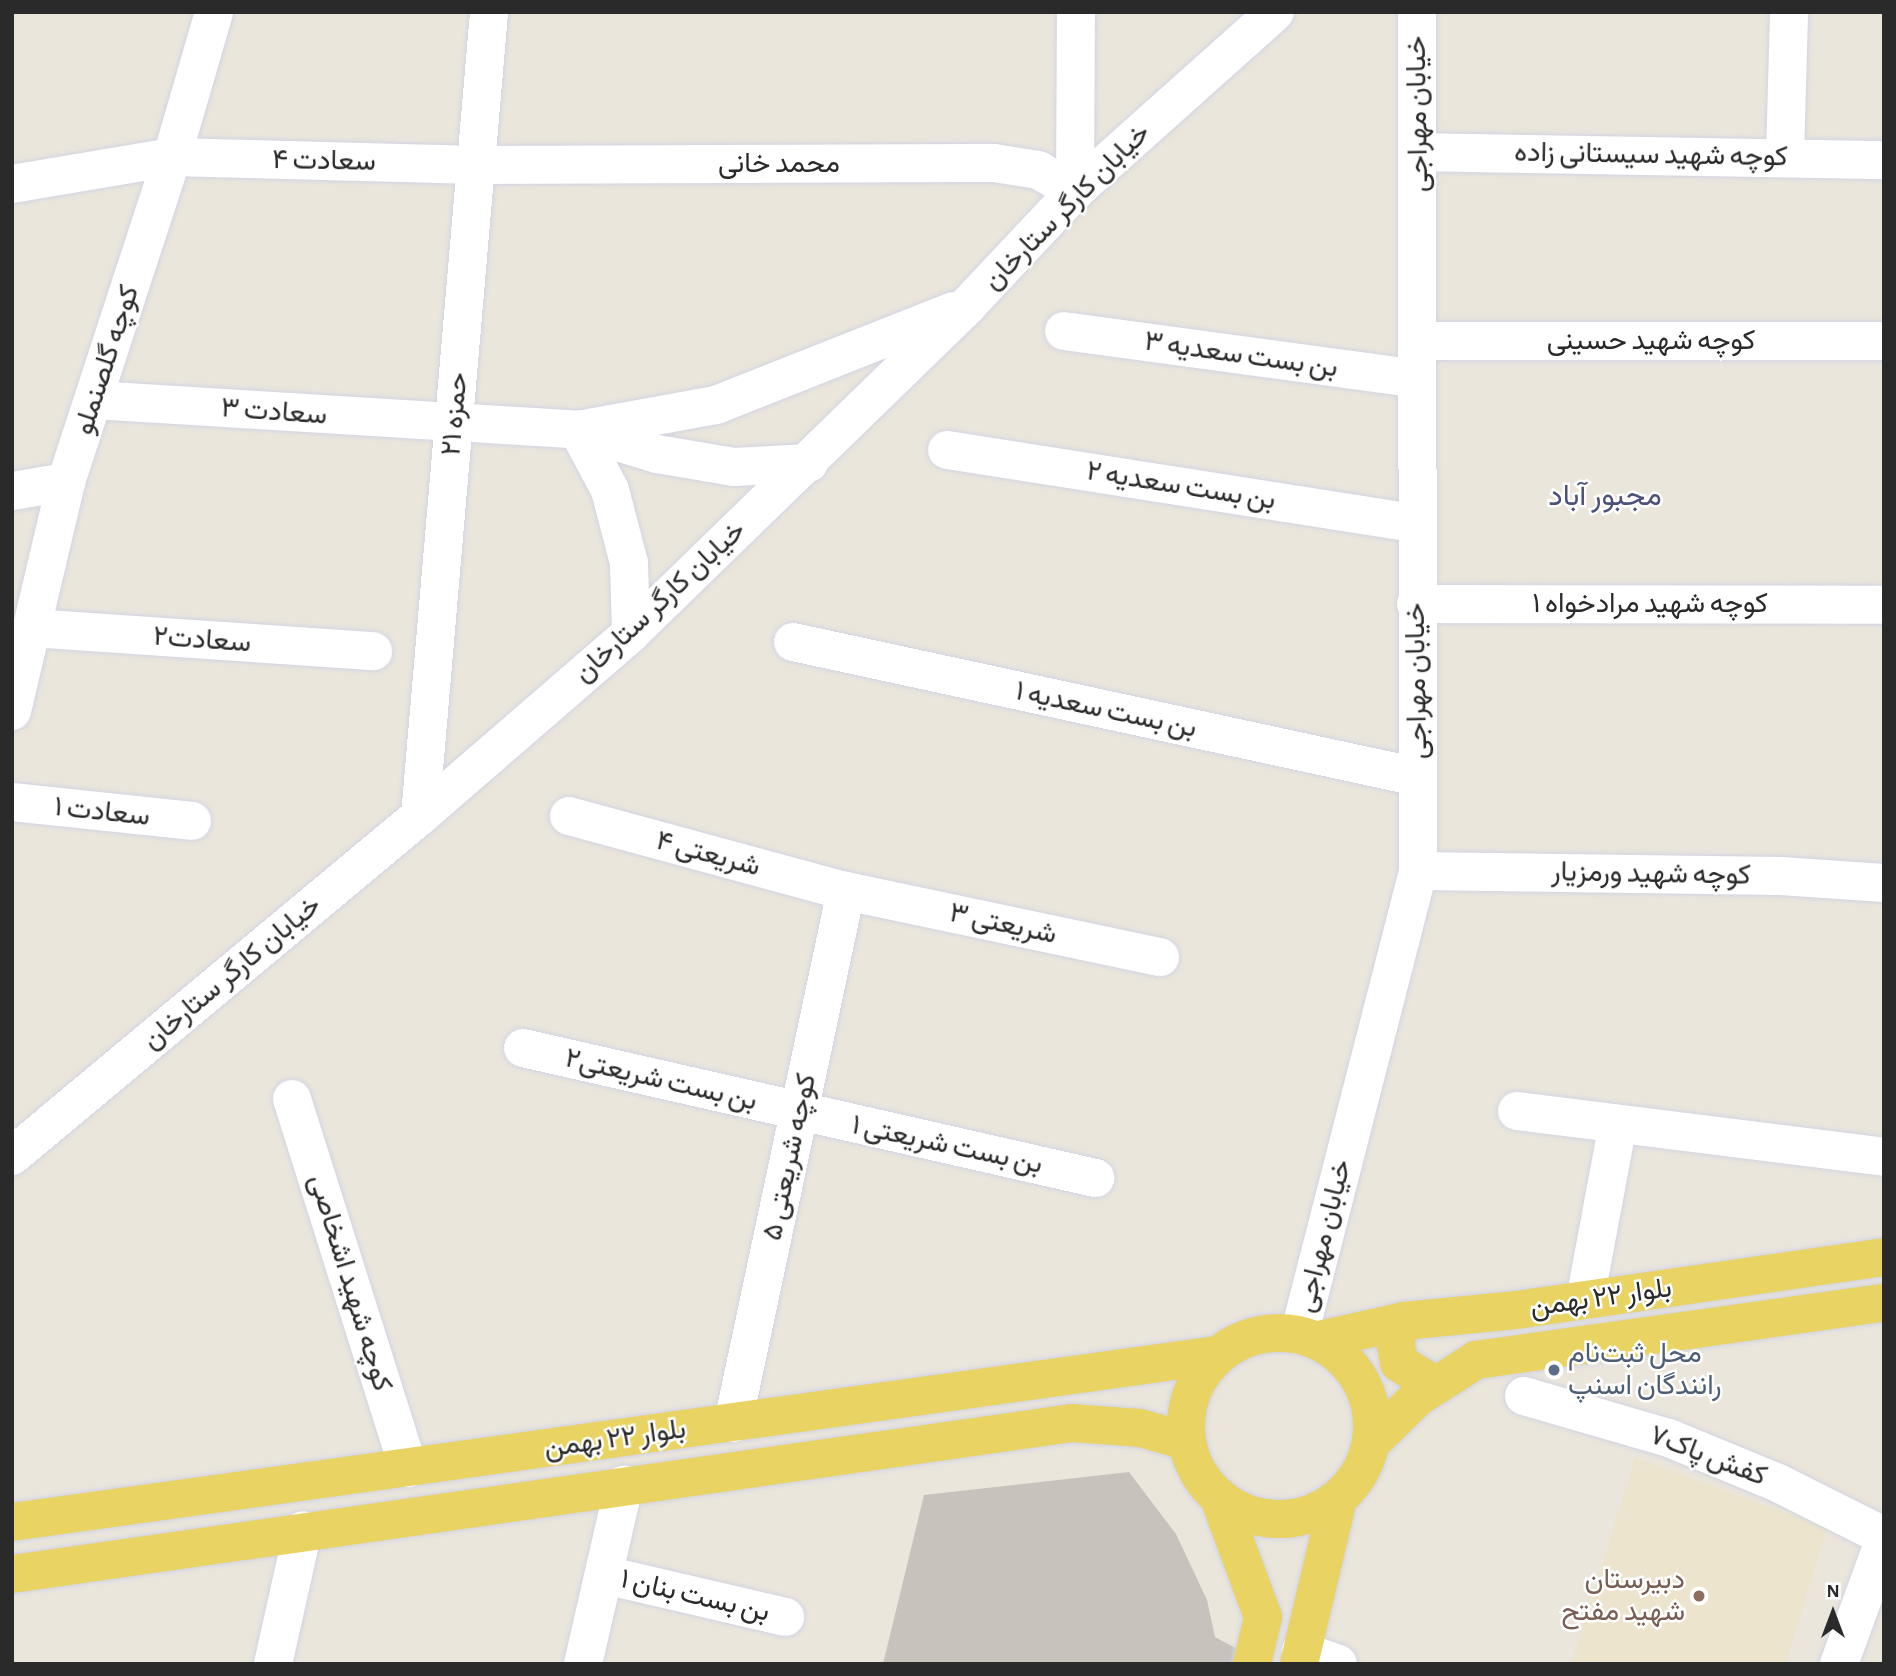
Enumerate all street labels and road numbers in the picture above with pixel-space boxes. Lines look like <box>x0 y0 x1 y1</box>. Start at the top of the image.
street label: خیابان مهراجی <box>1400 35 1436 193</box>
street label: خیابان کارگر ستارخان <box>976 116 1158 298</box>
street label: کوچه شهید سیستانی زاده <box>1514 136 1788 174</box>
street label: سعادت ۴ <box>272 143 376 179</box>
street label: محمد خانی <box>718 147 840 181</box>
street label: کوچه گلصنملو <box>67 281 147 439</box>
street label: کوچه شهید حسینی <box>1547 324 1755 358</box>
street label: بن بست سعدیه ۳ <box>1142 325 1340 385</box>
street label: حمزه ۲۱ <box>435 371 475 457</box>
street label: سعادت ۳ <box>220 392 328 432</box>
street label: بن بست سعدیه ۲ <box>1084 454 1278 518</box>
street label: خیابان کارگر ستارخان <box>567 514 753 690</box>
street label: ۱ کوچه شهید مرادخواه <box>1532 587 1768 621</box>
street label: خیابان مهراجی <box>1399 602 1435 760</box>
street label: سعادت۲ <box>152 620 252 660</box>
street label: بن بست سعدیه ۱ <box>1012 674 1200 746</box>
street label: سعادت ۱ <box>52 790 152 834</box>
street label: شریعتی ۴ <box>652 824 764 884</box>
street label: کوچه شهید ورمزیار <box>1551 855 1751 893</box>
street label: خیابان کارگر ستارخان <box>136 889 328 1057</box>
street label: شریعتی ۳ <box>946 896 1060 952</box>
street label: بن بست شریعتی۲ <box>562 1042 760 1118</box>
street label: ۵ کوچه شریعتی <box>756 1070 824 1244</box>
street label: بن بست شریعتی ۱ <box>849 1108 1045 1182</box>
street label: خیابان مهراجی <box>1289 1156 1359 1316</box>
street label: کوچه شهید اشخاصی <box>301 1170 399 1396</box>
street label: بلوار ۲۲ بهمن <box>1528 1271 1674 1325</box>
street label: بلوار ۲۲ بهمن <box>542 1412 688 1466</box>
street label: کفش پاک۷ <box>1645 1418 1771 1494</box>
street label: بن بست بنان ۱ <box>617 1563 773 1629</box>

